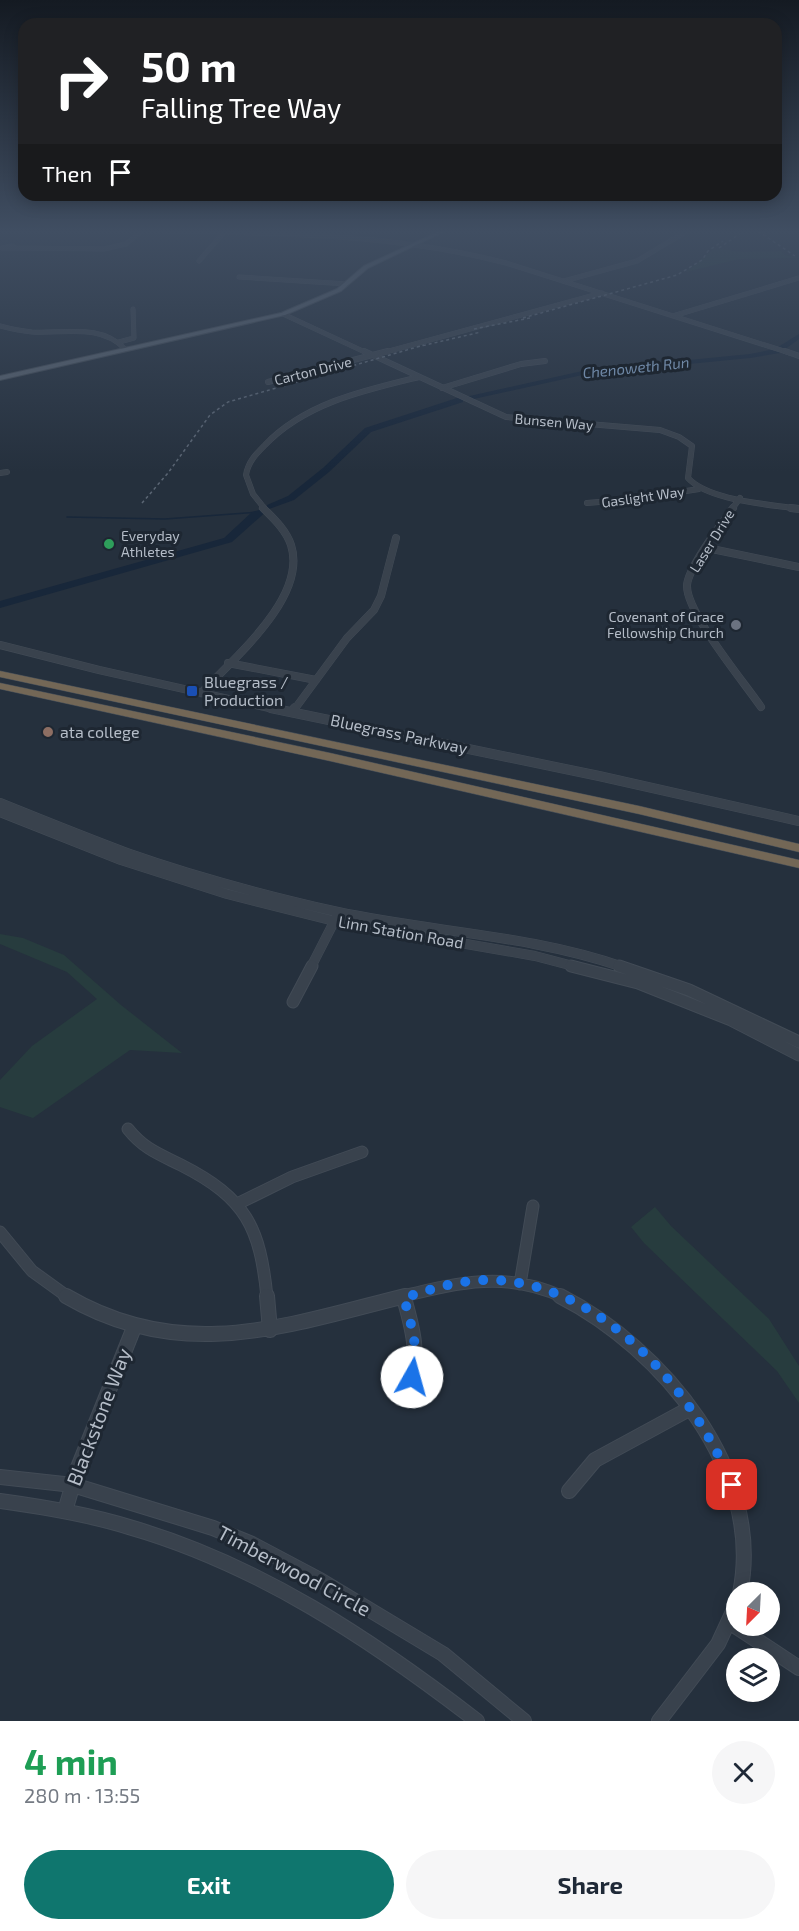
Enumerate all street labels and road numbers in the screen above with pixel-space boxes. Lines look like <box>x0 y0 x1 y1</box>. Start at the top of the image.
street label: Carton Drive <box>272 353 353 388</box>
street label: Bunsen Way <box>514 410 595 433</box>
street label: Gaslight Way <box>600 482 686 511</box>
street label: Laser Drive <box>686 506 738 575</box>
street label: Bluegrass Parkway <box>329 710 470 757</box>
street label: Linn Station Road <box>337 911 465 952</box>
street label: Blackstone Way <box>61 1344 135 1489</box>
street label: Timberwood Circle <box>214 1520 375 1621</box>

